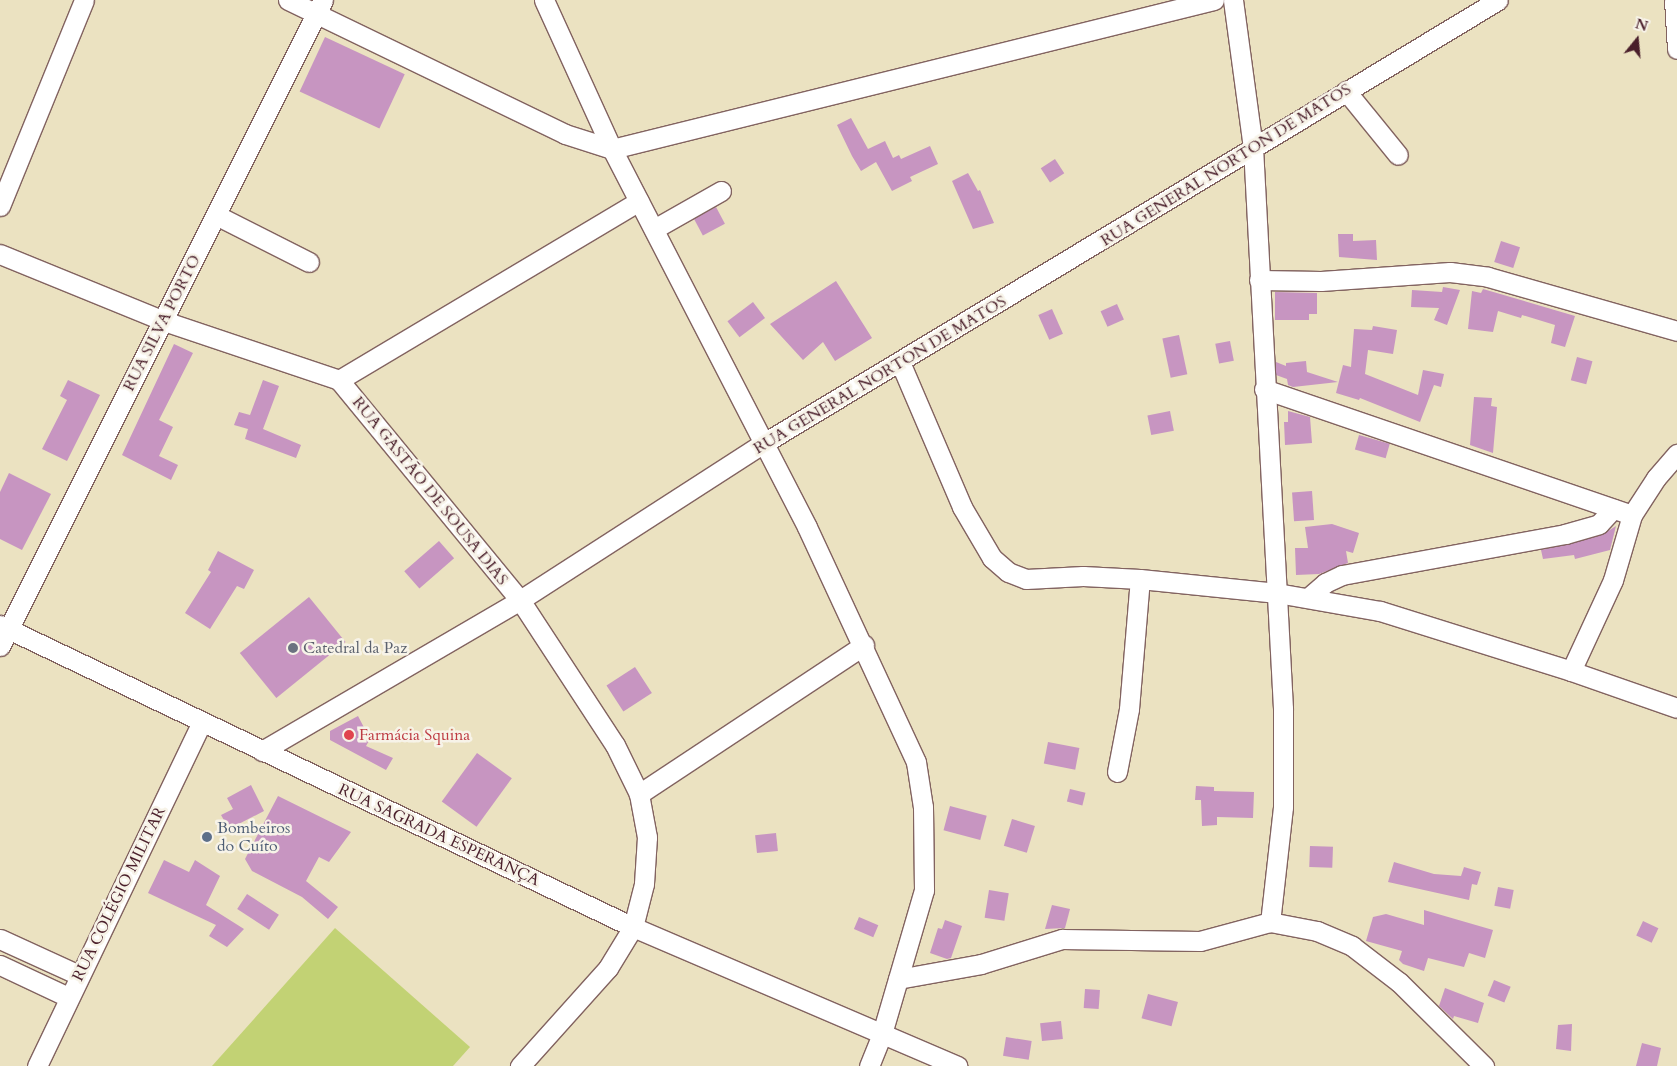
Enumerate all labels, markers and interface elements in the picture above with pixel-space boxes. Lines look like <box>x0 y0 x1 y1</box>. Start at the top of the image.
text: N <box>1633 14 1650 36</box>
north arrow <box>1612 15 1662 65</box>
street label: RUA GENERAL NORTON DE MATOS <box>1097 80 1355 250</box>
street label: RUA SILVA PORTO <box>119 252 205 394</box>
street label: RUA GENERAL NORTON DE MATOS <box>750 292 1010 458</box>
street label: RUA GASTÃO DE SOUSA DIAS <box>348 393 512 589</box>
place label: Catedral da Paz <box>303 638 407 658</box>
marker: Catedral da Paz <box>287 642 299 654</box>
place label: Farmácia Squina <box>359 725 470 745</box>
marker: Farmácia Squina <box>343 729 355 741</box>
street label: RUA SAGRADA ESPERANÇA <box>335 780 543 890</box>
street label: RUA COLÉGIO MILITAR <box>68 804 170 984</box>
place label: Bombeiros do Cuíto <box>217 818 290 856</box>
marker: Bombeiros do Cuíto <box>201 831 213 843</box>

